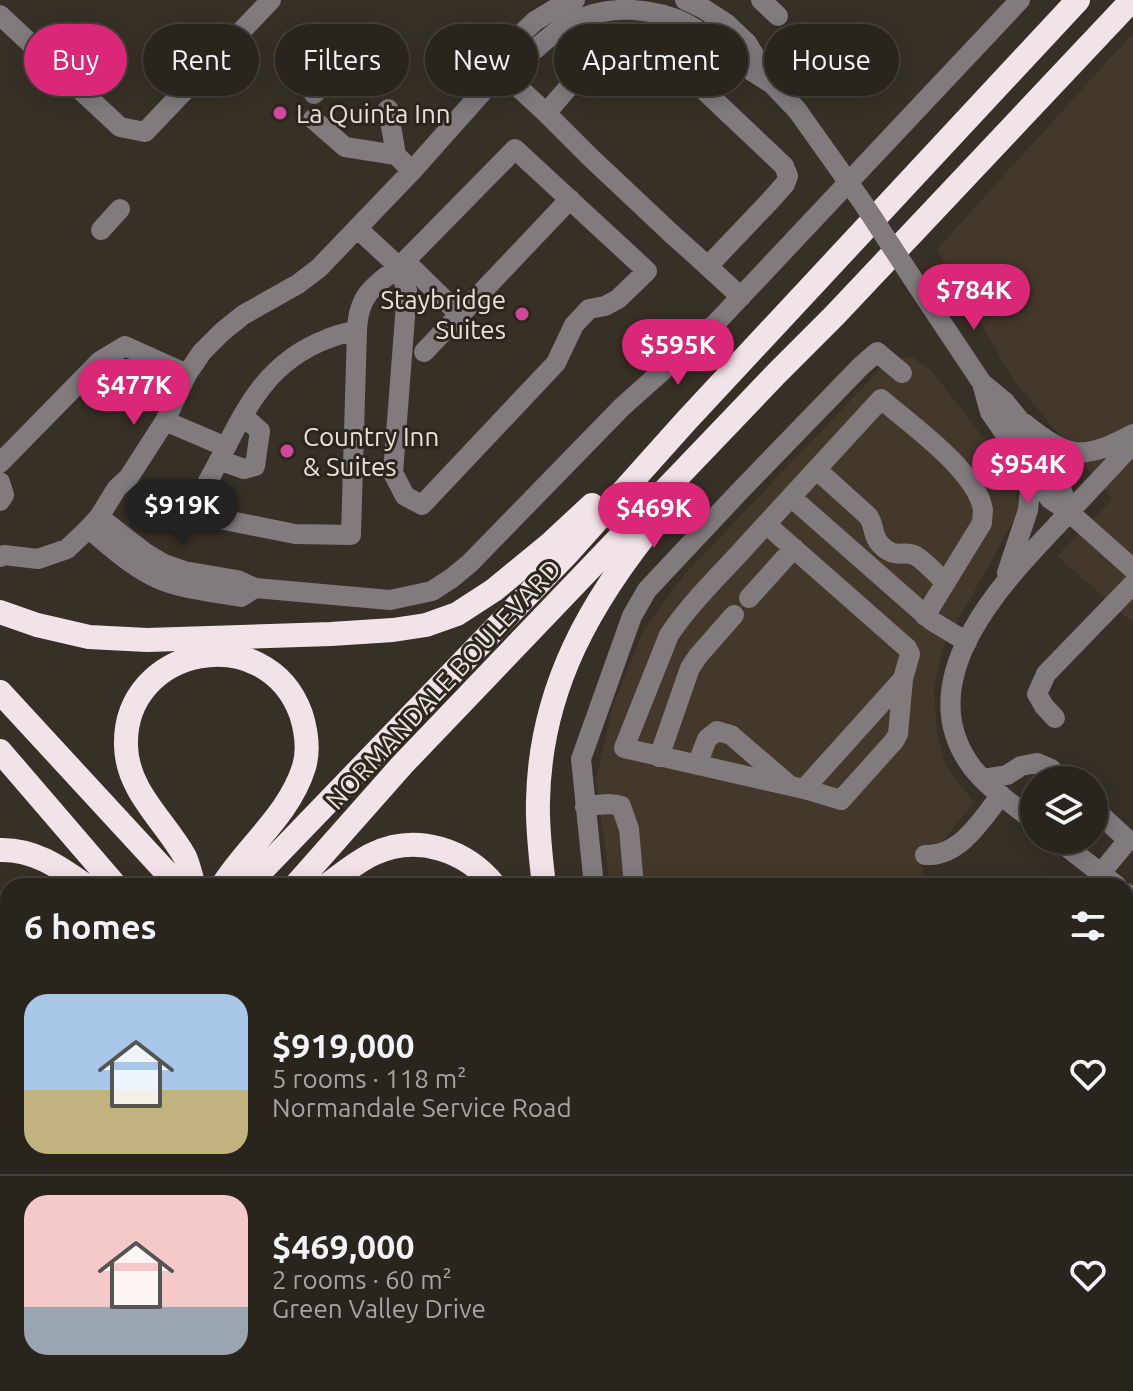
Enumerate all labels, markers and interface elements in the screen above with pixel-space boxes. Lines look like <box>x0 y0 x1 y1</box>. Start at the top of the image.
chip: Buy <box>24 24 127 96</box>
chip: Rent <box>143 24 259 96</box>
chip: Filters <box>275 24 409 96</box>
chip: New <box>425 24 538 96</box>
chip: Apartment <box>554 24 748 96</box>
chip: House <box>764 24 899 96</box>
place label: La Quinta Inn <box>296 99 451 128</box>
marker: La Quinta Inn <box>271 104 289 122</box>
pin: $784K <box>918 264 1030 332</box>
text: $784K <box>936 275 1012 304</box>
place label: Staybridge Suites <box>380 285 506 344</box>
marker: Staybridge Suites <box>513 305 531 323</box>
pin: $595K <box>622 319 734 387</box>
text: $595K <box>640 330 716 359</box>
pin: $477K <box>78 359 190 427</box>
text: $477K <box>96 370 172 399</box>
place label: Country Inn & Suites <box>303 422 439 481</box>
pin: $954K <box>972 438 1084 506</box>
marker: Country Inn & Suites <box>278 442 296 460</box>
text: $954K <box>990 449 1066 478</box>
pin: $919K <box>126 479 238 547</box>
pin: $469K <box>598 482 710 550</box>
text: $919K <box>144 490 220 519</box>
text: $469K <box>616 493 692 522</box>
street label: NORMANDALE BOULEVARD <box>320 553 566 815</box>
map controls <box>1020 766 1108 854</box>
button: layers <box>1020 766 1108 854</box>
icon: filters <box>1066 904 1110 948</box>
text: 6 homes <box>24 907 157 945</box>
icon: home <box>88 1026 184 1122</box>
text: $919,000 <box>272 1026 415 1064</box>
icon: heart <box>1066 1052 1110 1096</box>
text: 5 rooms · 118 m² <box>272 1064 467 1093</box>
text: Normandale Service Road <box>272 1093 572 1122</box>
icon: home <box>88 1227 184 1323</box>
text: $469,000 <box>272 1227 415 1265</box>
icon: heart <box>1066 1253 1110 1297</box>
text: 2 rooms · 60 m² <box>272 1265 452 1294</box>
text: Green Valley Drive <box>272 1294 486 1323</box>

